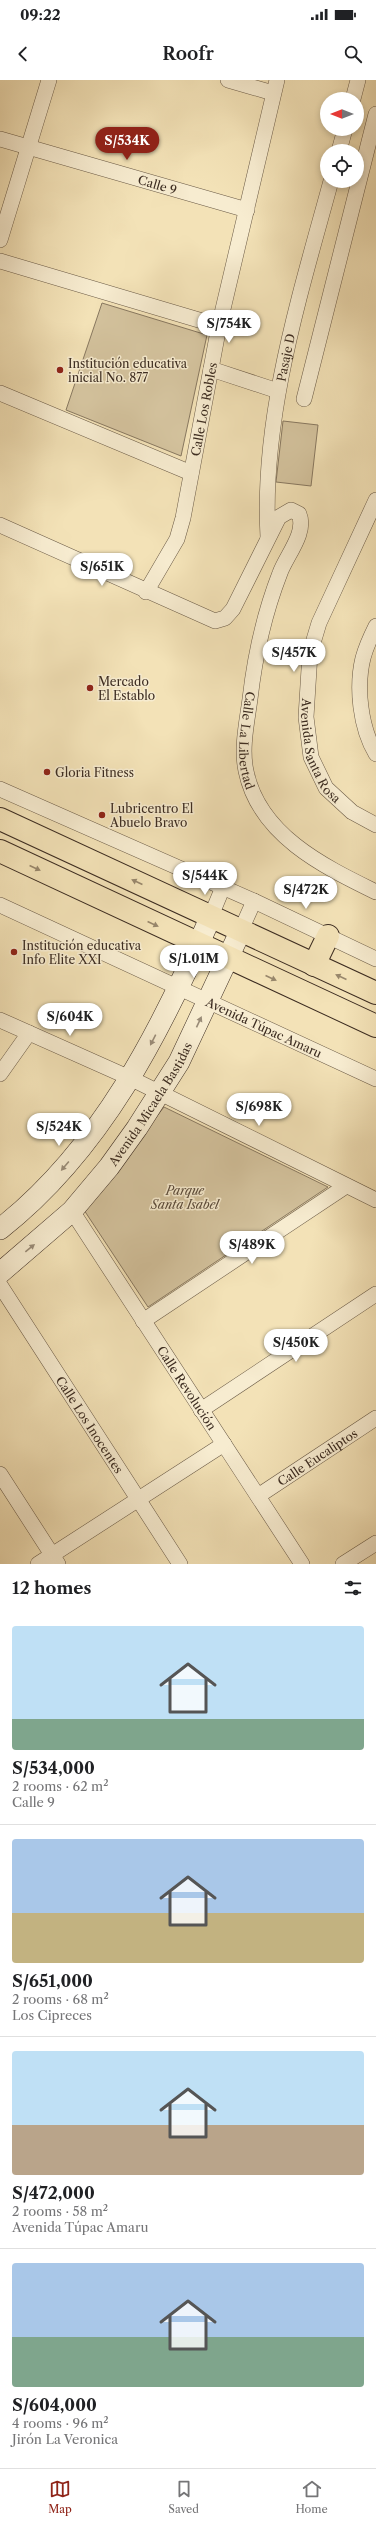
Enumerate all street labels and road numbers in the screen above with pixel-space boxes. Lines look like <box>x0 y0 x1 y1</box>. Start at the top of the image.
street label: Calle 9 <box>136 172 179 197</box>
street label: Pasaje D <box>273 332 298 383</box>
street label: Calle Los Robles <box>187 361 220 457</box>
street label: Calle La Libertad <box>237 691 258 792</box>
street label: Avenida Santa Rosa <box>298 697 345 806</box>
street label: Avenida Túpac Amaru <box>203 994 325 1061</box>
street label: Avenida Micaela Bastidas <box>104 1040 195 1169</box>
street label: Calle Revolución <box>154 1343 220 1433</box>
street label: Calle Los Inocentes <box>53 1373 127 1476</box>
street label: Calle Eucaliptos <box>274 1425 360 1489</box>

